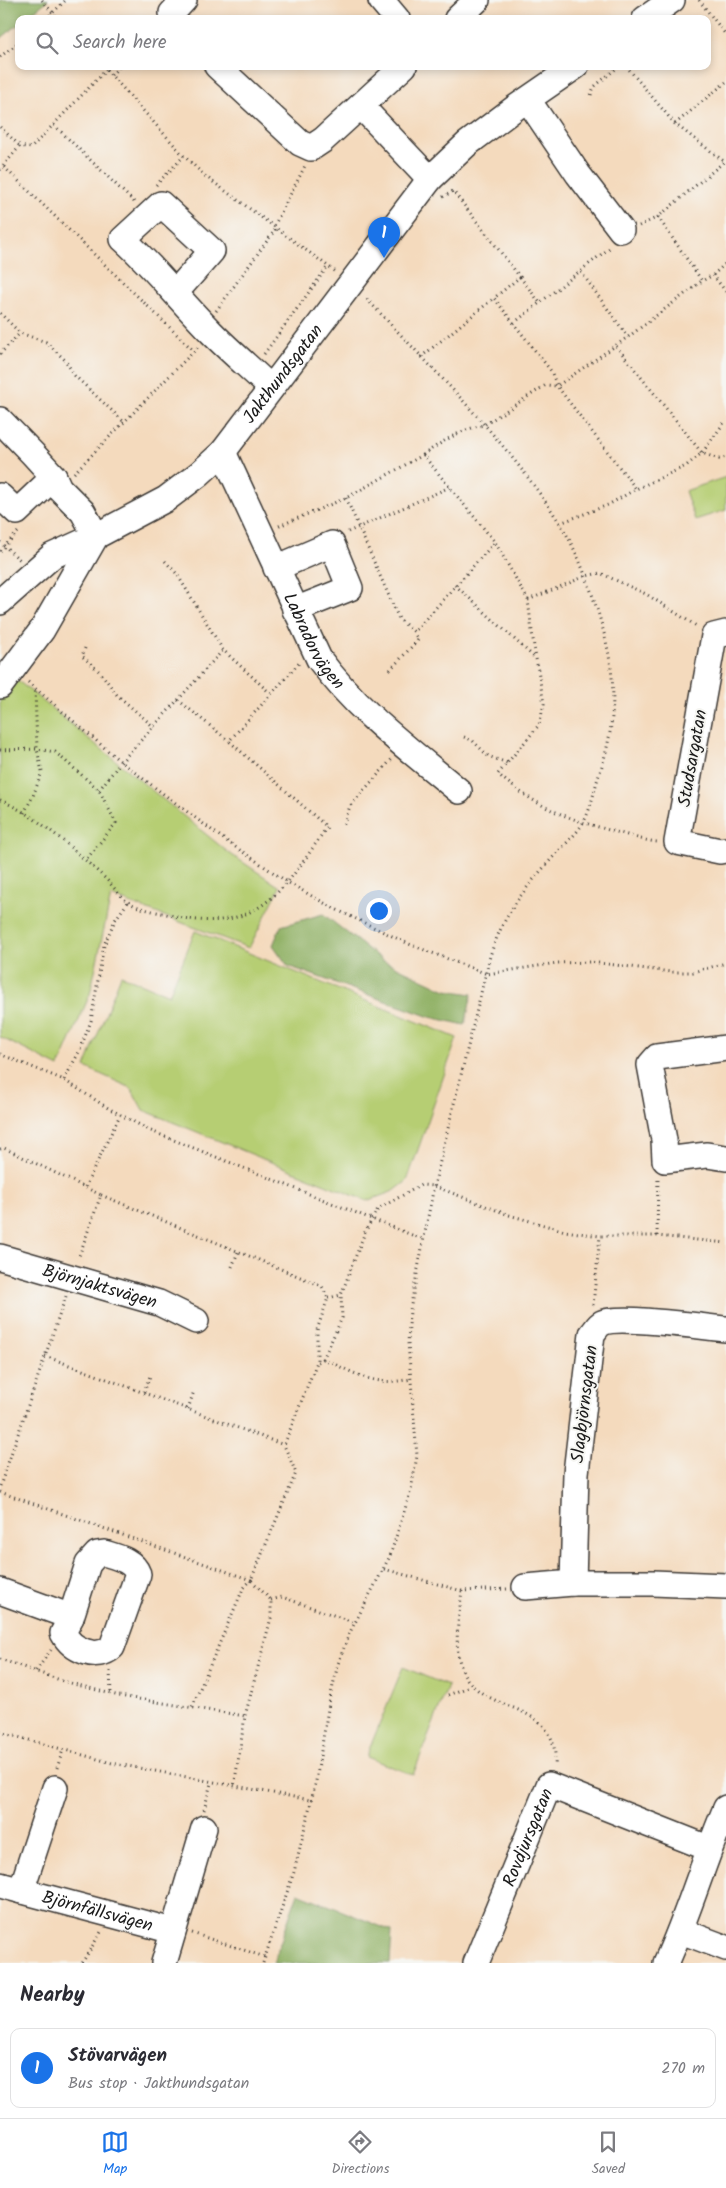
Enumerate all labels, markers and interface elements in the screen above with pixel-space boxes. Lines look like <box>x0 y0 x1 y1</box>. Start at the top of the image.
search box <box>15 15 711 70</box>
text: Search here <box>73 28 167 58</box>
icon: search <box>33 29 61 57</box>
pin: 1 <box>368 217 400 258</box>
street label: Jakthundsgatan <box>236 318 331 431</box>
street label: Labradorvägen <box>274 588 351 697</box>
street label: Studsargatan <box>671 707 716 809</box>
your location <box>366 898 392 924</box>
street label: Björnjaktsvägen <box>39 1257 160 1318</box>
street label: Slagbjörnsgatan <box>564 1344 607 1465</box>
street label: Rovdjursgatan <box>496 1784 562 1891</box>
street label: Björnfällsvägen <box>38 1884 156 1941</box>
text: Nearby <box>20 1979 85 2012</box>
text: Stövarvägen <box>68 2041 167 2071</box>
text: 1 <box>35 2056 39 2081</box>
text: 270 m <box>661 2056 705 2081</box>
text: Bus stop · Jakthundsgatan <box>68 2071 249 2096</box>
tab: Map <box>101 2128 129 2180</box>
tab: Directions <box>331 2128 389 2180</box>
tab: Saved <box>592 2128 625 2180</box>

